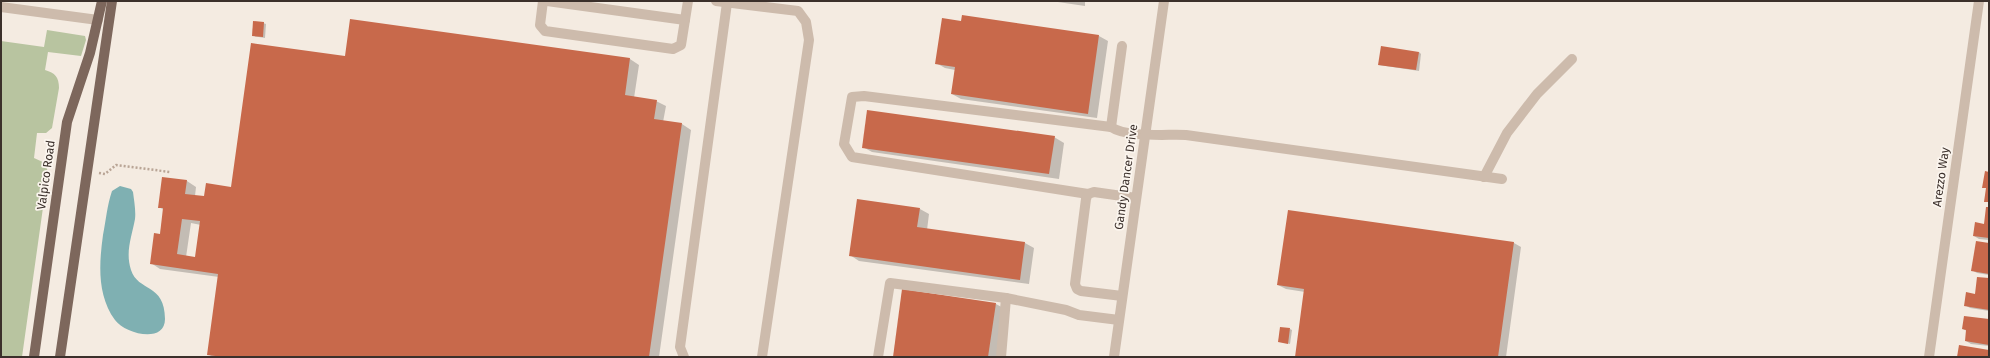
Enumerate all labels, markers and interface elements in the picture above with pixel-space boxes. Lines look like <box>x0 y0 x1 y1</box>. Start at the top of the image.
street label: Gandy Dancer Drive <box>1112 123 1140 231</box>
street label: Valpico Road <box>34 139 58 211</box>
street label: Arezzo Way <box>1930 146 1952 208</box>

